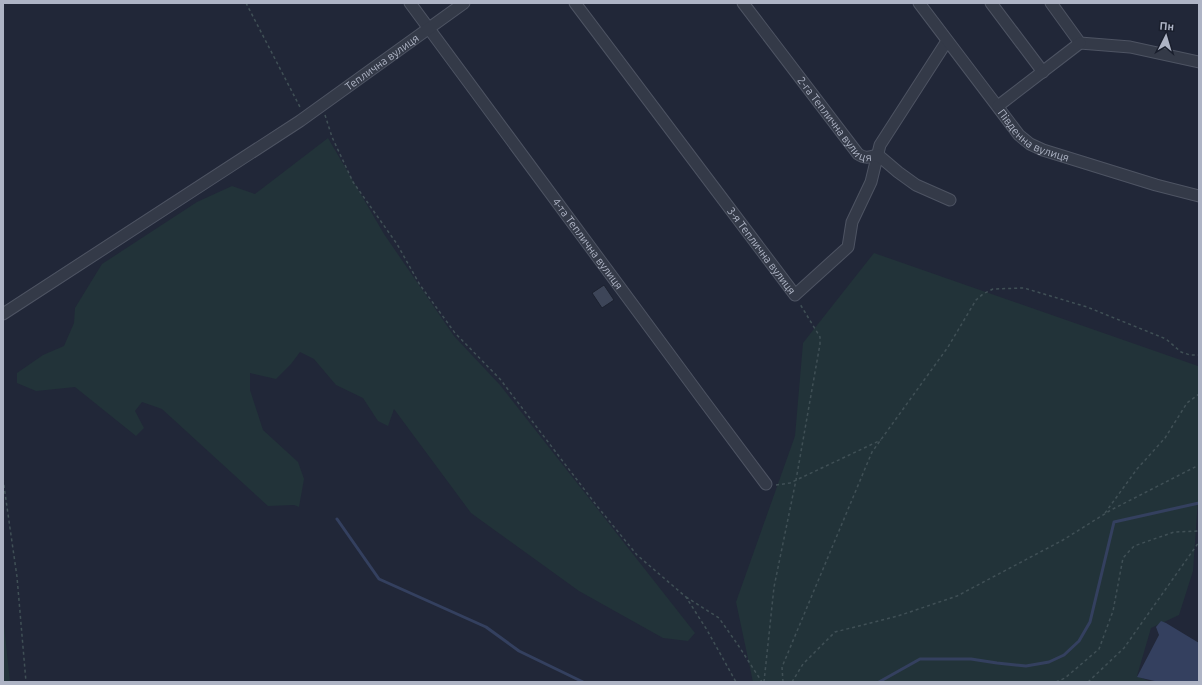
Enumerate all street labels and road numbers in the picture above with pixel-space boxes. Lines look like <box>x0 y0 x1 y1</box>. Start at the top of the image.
street label: Теплична вулиця <box>343 32 421 93</box>
street label: 2-га Теплична вулиця <box>795 74 872 163</box>
street label: Південна вулиця <box>996 107 1071 164</box>
street label: 4-та Теплична вулиця <box>550 196 625 291</box>
street label: 3-я Теплична вулиця <box>725 205 798 296</box>

